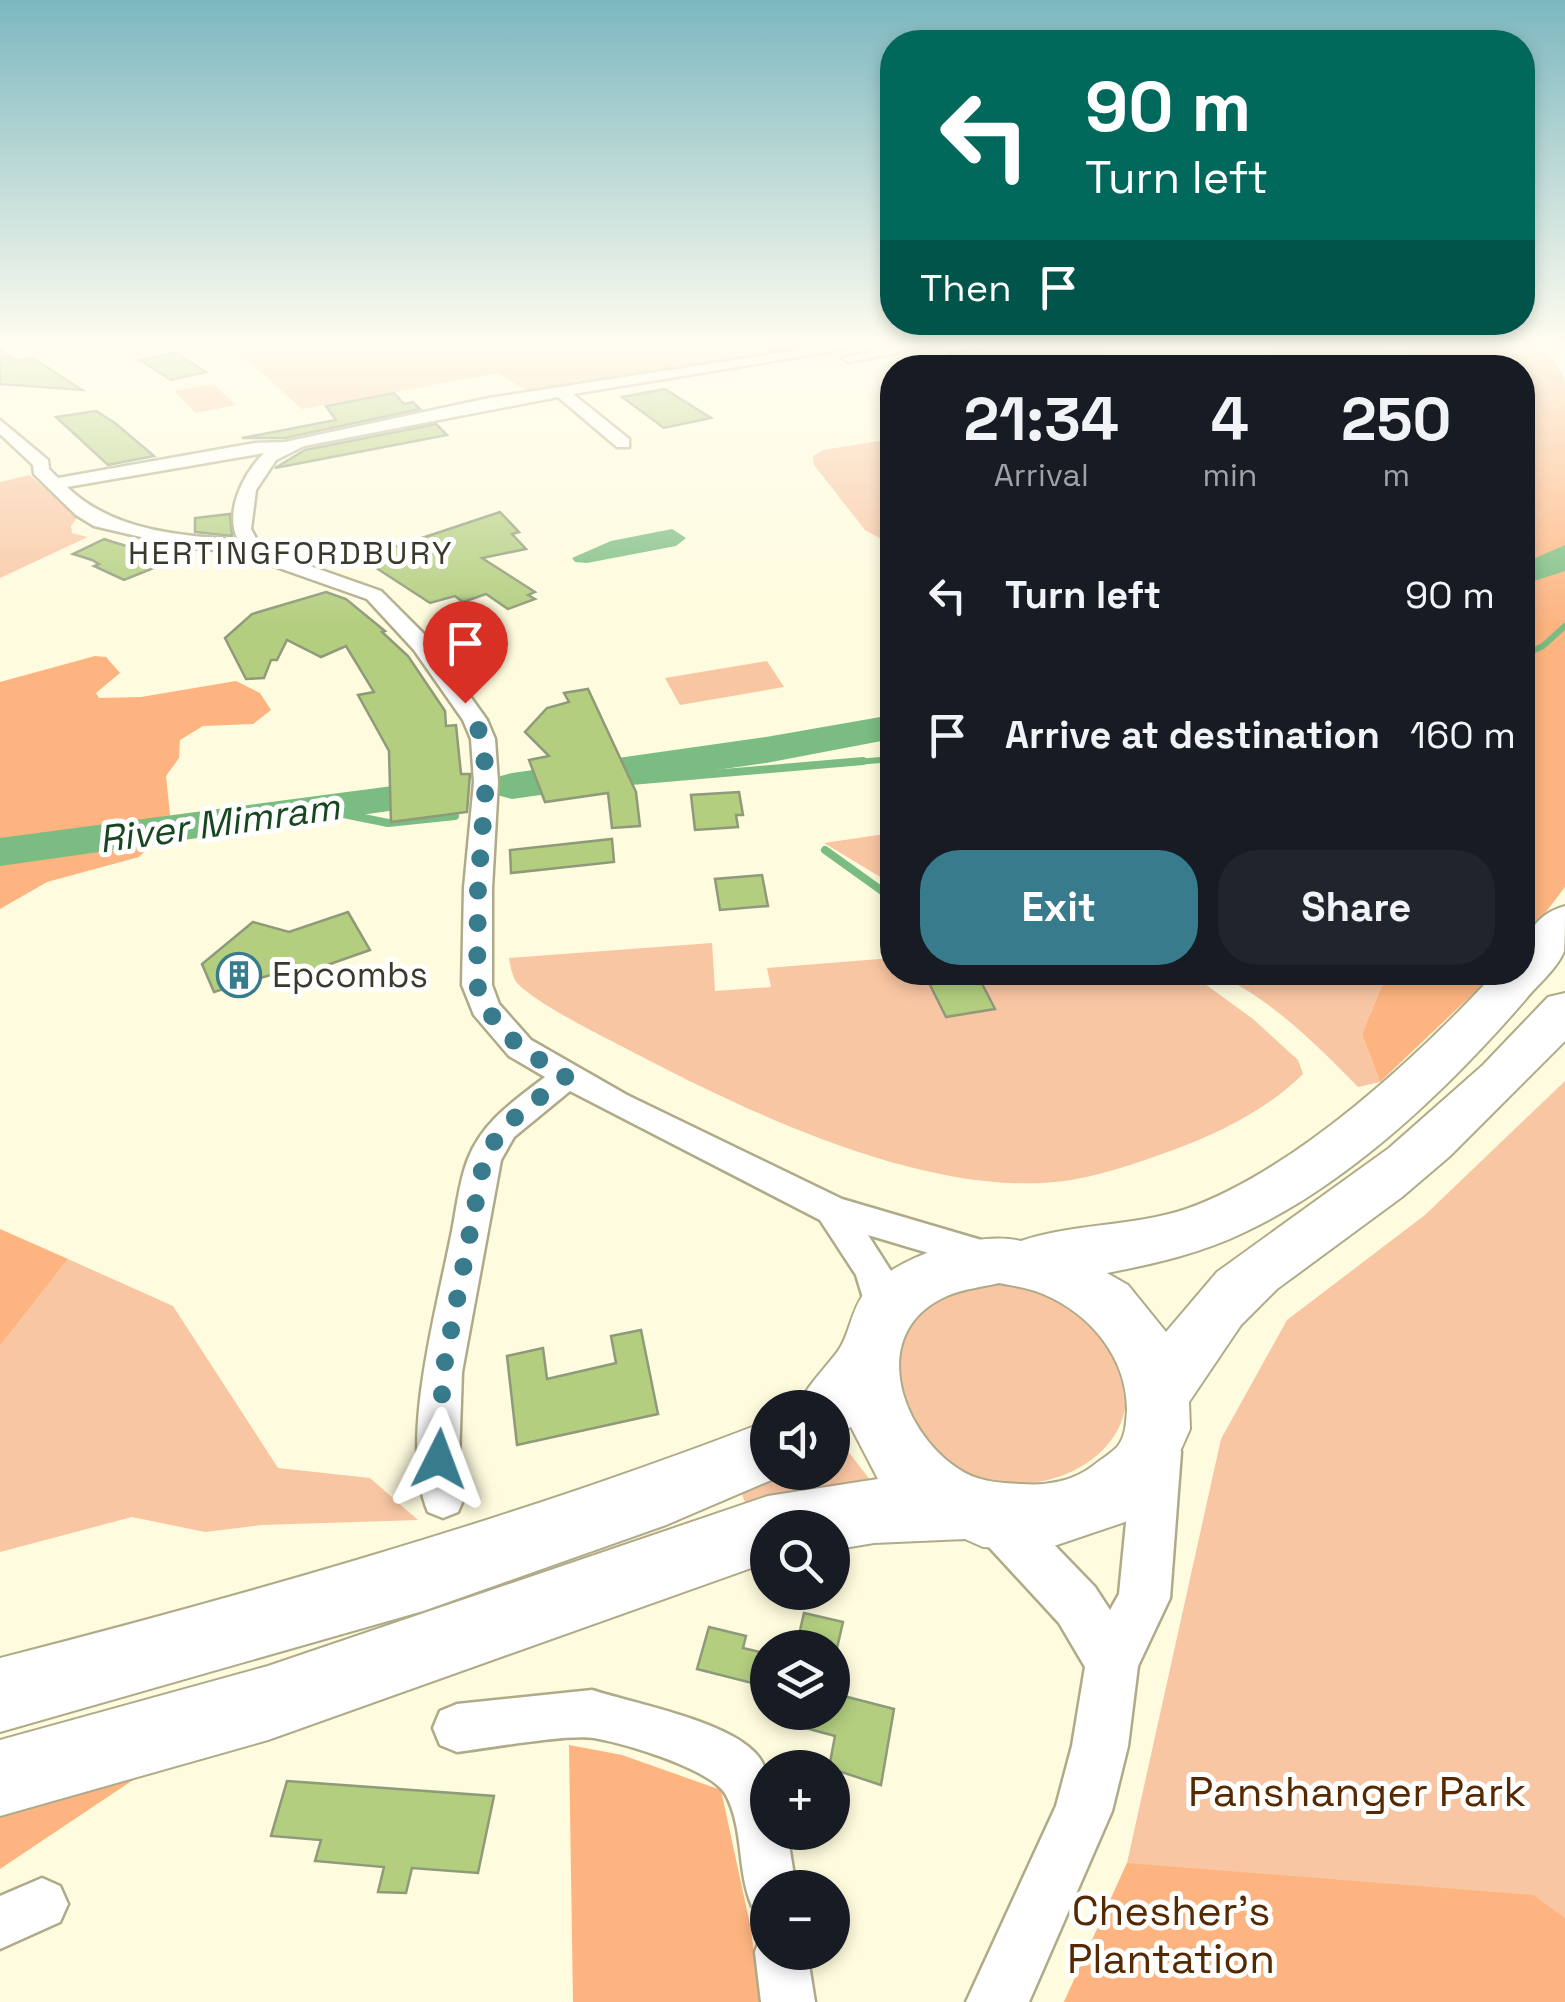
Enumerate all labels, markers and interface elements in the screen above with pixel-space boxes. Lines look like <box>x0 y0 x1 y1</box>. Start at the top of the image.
text: 90 m <box>1085 62 1251 151</box>
icon: left <box>920 70 1050 200</box>
text: Turn left <box>1085 149 1268 206</box>
icon: arrive <box>1031 260 1086 315</box>
text: Then <box>920 264 1011 312</box>
text: 21:34 <box>964 381 1119 458</box>
text: 4 <box>1211 381 1249 458</box>
text: 250 <box>1341 381 1451 458</box>
text: Arrival <box>994 455 1089 495</box>
text: min <box>1202 455 1257 495</box>
text: m <box>1382 455 1410 495</box>
district label: HERTINGFORDBURY <box>128 533 454 573</box>
icon: left <box>920 568 975 623</box>
text: Turn left <box>1005 571 1161 619</box>
text: 90 m <box>1405 571 1495 619</box>
pin <box>423 601 508 704</box>
icon: arrive <box>438 616 493 671</box>
icon: arrive <box>920 708 975 763</box>
text: Arrive at destination <box>1005 711 1380 759</box>
text: 160 m <box>1410 711 1516 759</box>
water label: River Mimram <box>96 782 344 864</box>
button: Exit <box>920 850 1198 965</box>
button: Share <box>1218 850 1495 965</box>
building icon: Epcombs <box>216 952 262 998</box>
place label: Epcombs <box>272 953 428 997</box>
map controls <box>750 1390 850 1970</box>
button: sound <box>750 1390 850 1490</box>
position arrow <box>387 1407 491 1511</box>
button: search <box>750 1510 850 1610</box>
button: layers <box>750 1630 850 1730</box>
button: + <box>750 1750 850 1850</box>
park label: Panshanger Park <box>1188 1765 1526 1818</box>
button: − <box>750 1870 850 1970</box>
park label: Chesher's Plantation <box>1067 1884 1275 1985</box>

